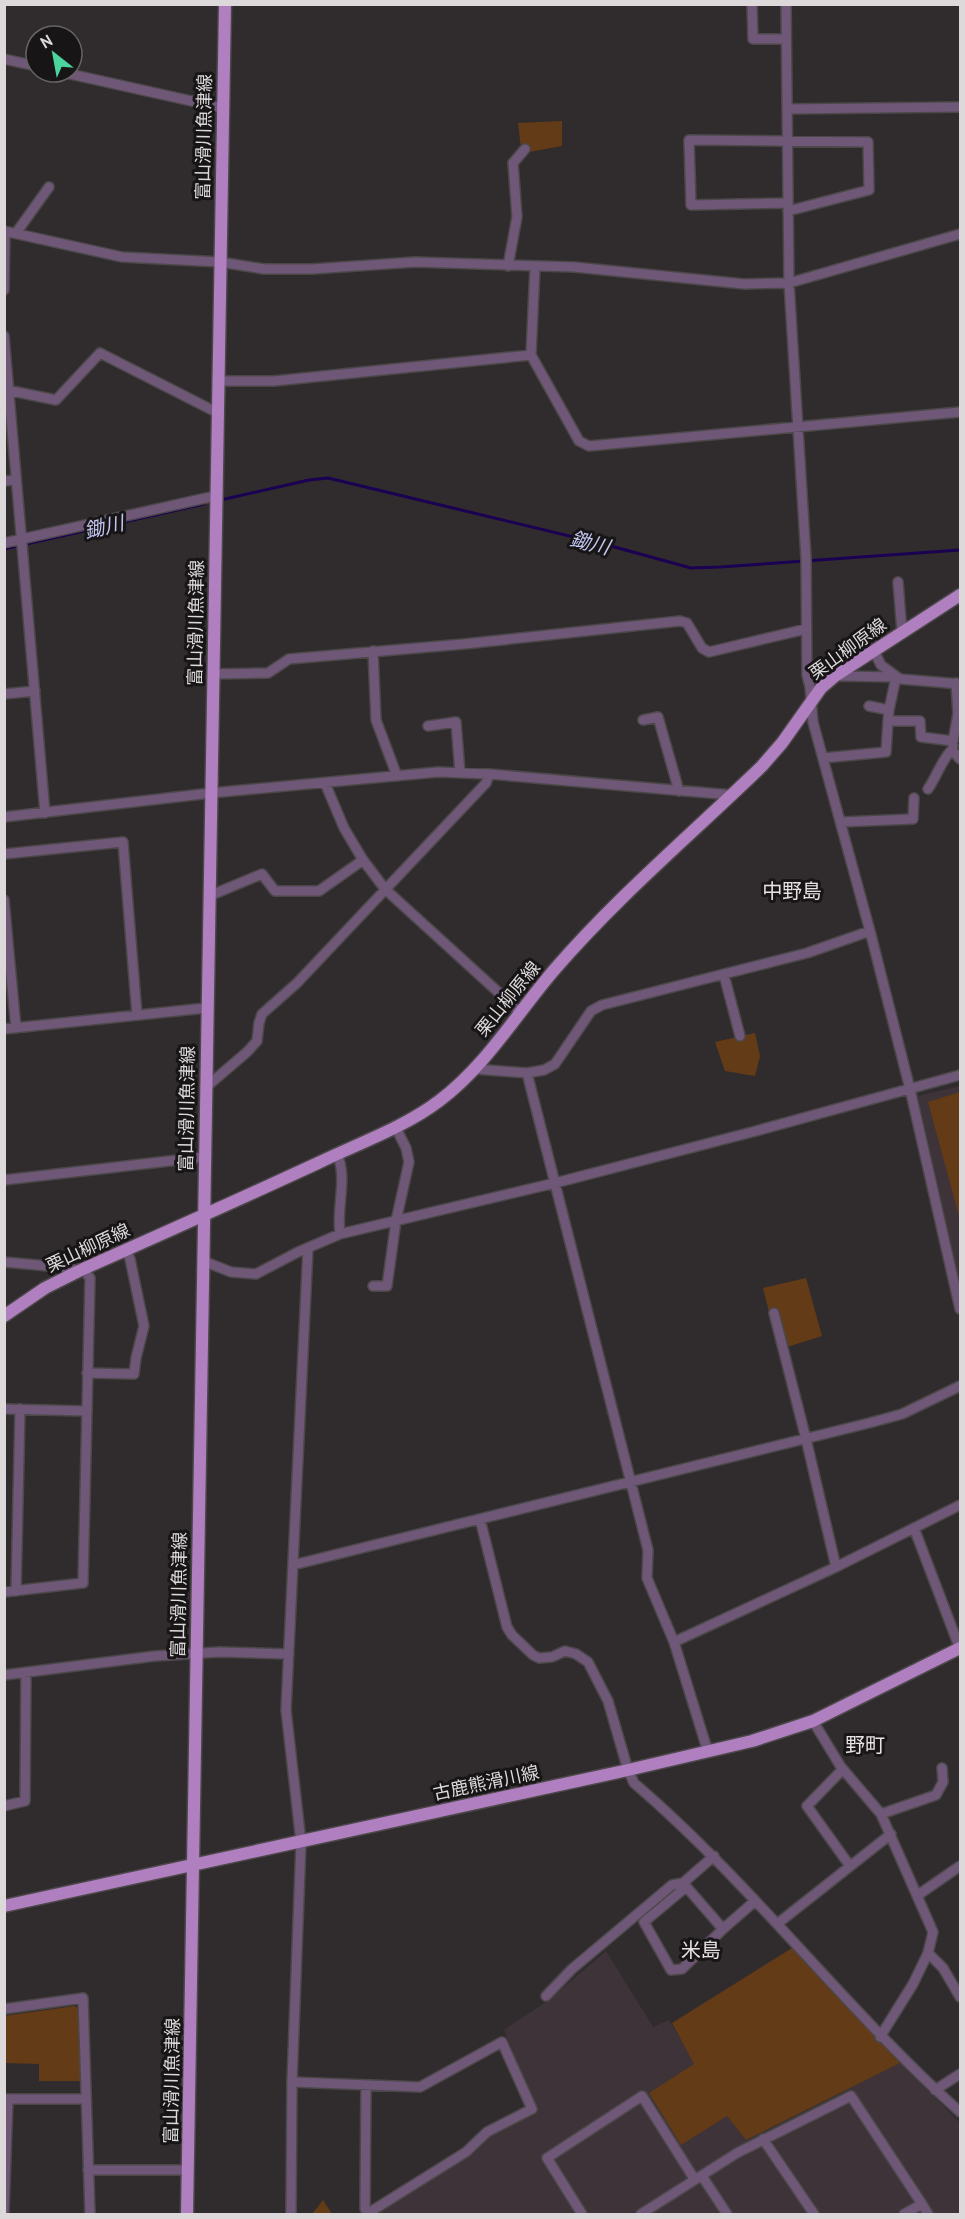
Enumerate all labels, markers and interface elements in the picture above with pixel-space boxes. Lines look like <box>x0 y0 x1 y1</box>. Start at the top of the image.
north arrow <box>24 24 84 84</box>
text: N <box>37 30 56 52</box>
street label: 富山滑川魚津線 <box>191 74 216 200</box>
water label: 鋤川 <box>82 509 128 544</box>
water label: 鋤川 <box>567 526 614 561</box>
street label: 富山滑川魚津線 <box>183 560 208 686</box>
street label: 栗山柳原線 <box>805 613 891 684</box>
district label: 中野島 <box>762 878 822 904</box>
street label: 栗山柳原線 <box>470 956 545 1041</box>
street label: 富山滑川魚津線 <box>174 1046 199 1172</box>
street label: 栗山柳原線 <box>42 1218 133 1277</box>
street label: 富山滑川魚津線 <box>166 1532 191 1658</box>
district label: 野町 <box>845 1732 885 1758</box>
street label: 古鹿熊滑川線 <box>431 1760 541 1805</box>
district label: 米島 <box>681 1937 721 1963</box>
street label: 富山滑川魚津線 <box>159 2018 184 2144</box>

